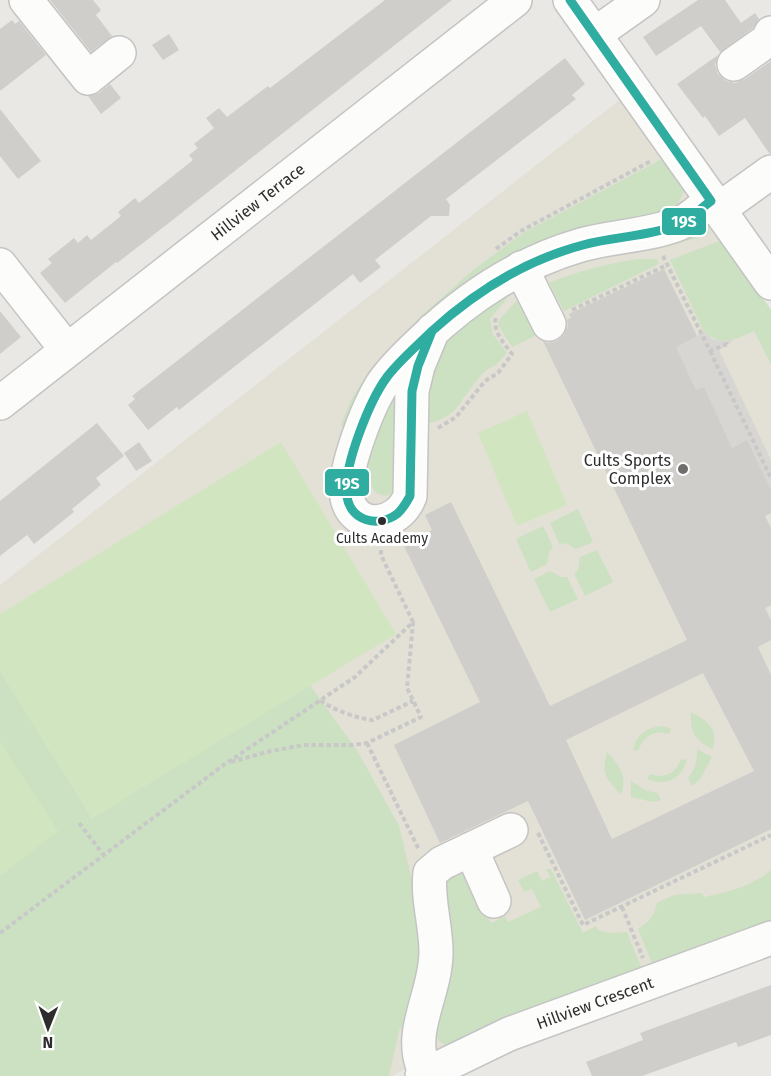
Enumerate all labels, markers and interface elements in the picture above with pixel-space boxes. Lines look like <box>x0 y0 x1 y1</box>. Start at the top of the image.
street label: Hillview Terrace <box>207 159 308 244</box>
line badge: 19S <box>661 207 707 236</box>
text: 19S <box>671 212 697 231</box>
place label: Cults Sports Complex <box>584 451 671 488</box>
marker: Cults Sports Complex <box>676 462 690 476</box>
line badge: 19S <box>324 468 370 497</box>
text: 19S <box>334 474 360 493</box>
marker: Cults Academy <box>376 515 388 527</box>
place label: Cults Academy <box>336 530 428 547</box>
street label: Hillview Crescent <box>534 972 656 1033</box>
north arrow <box>18 998 78 1058</box>
text: N <box>42 1033 53 1052</box>

